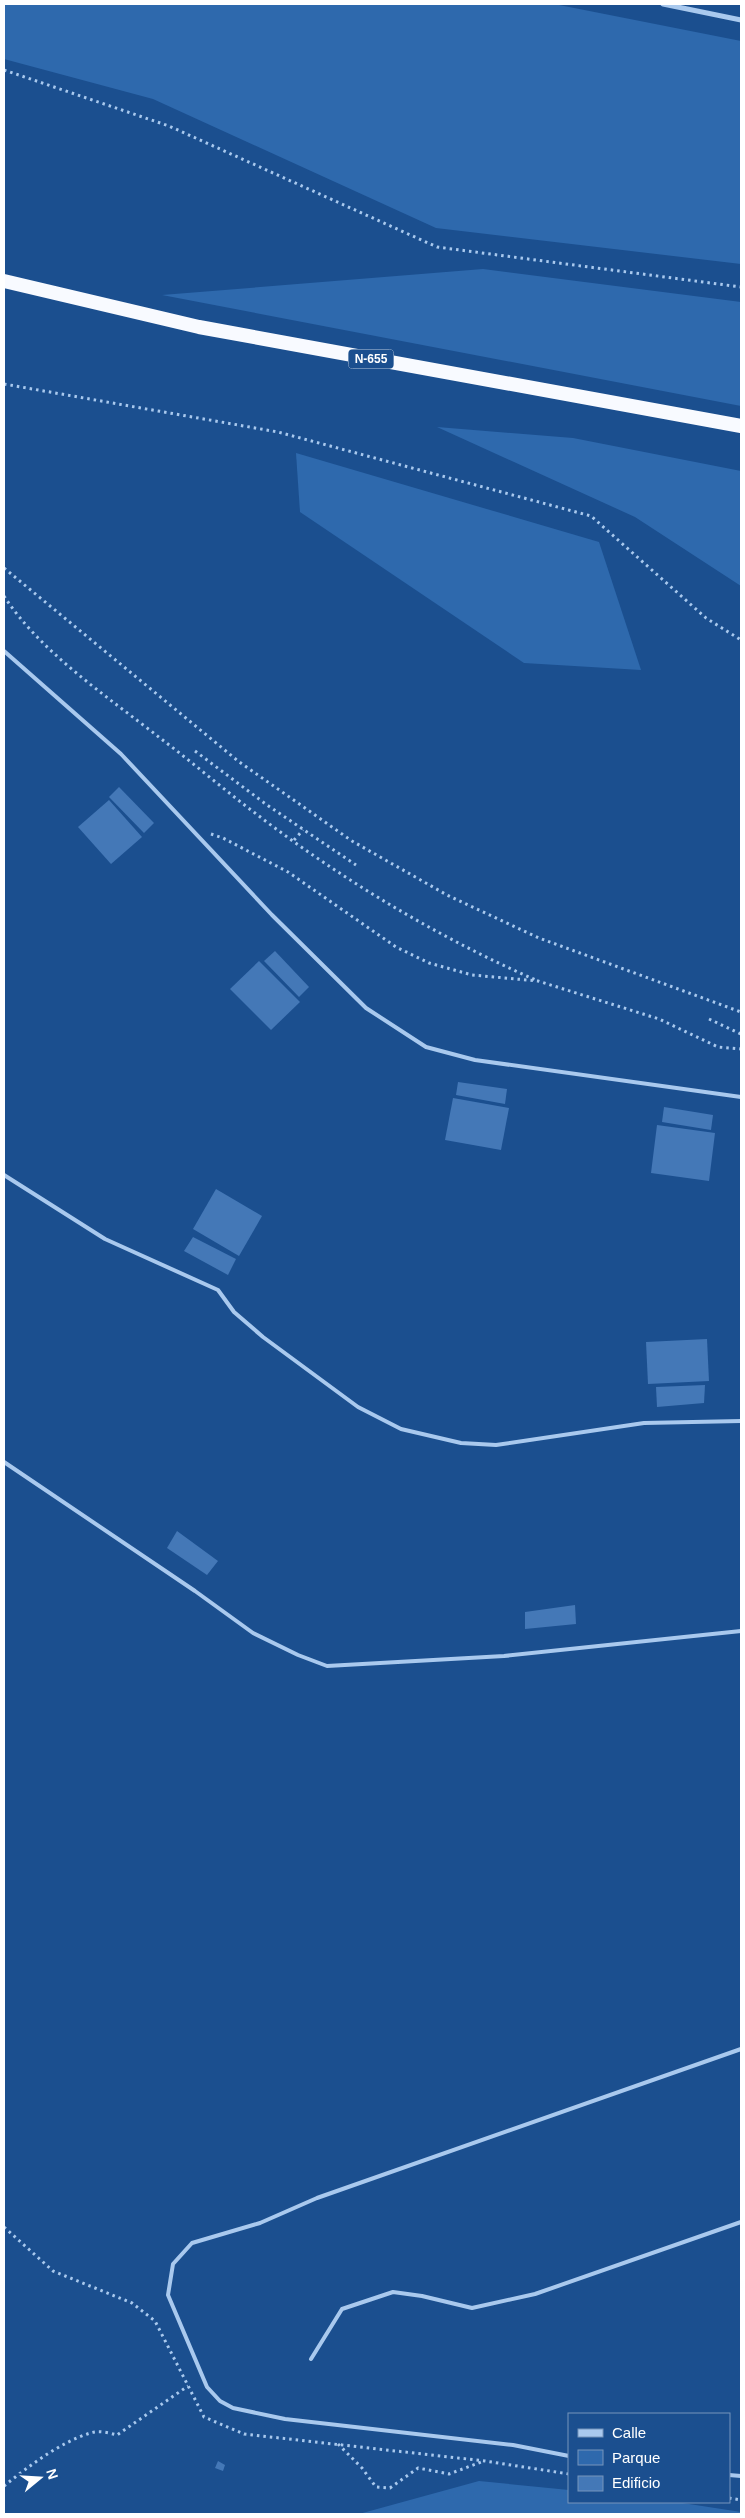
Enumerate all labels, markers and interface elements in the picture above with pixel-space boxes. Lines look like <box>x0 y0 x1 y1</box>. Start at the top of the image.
road number: N-655 <box>348 349 394 368</box>
legend <box>568 2413 730 2503</box>
text: Calle <box>612 2424 646 2441</box>
text: Parque <box>612 2449 660 2466</box>
north arrow <box>15 2453 65 2503</box>
text: N <box>43 2467 62 2481</box>
text: Edificio <box>612 2474 660 2491</box>

